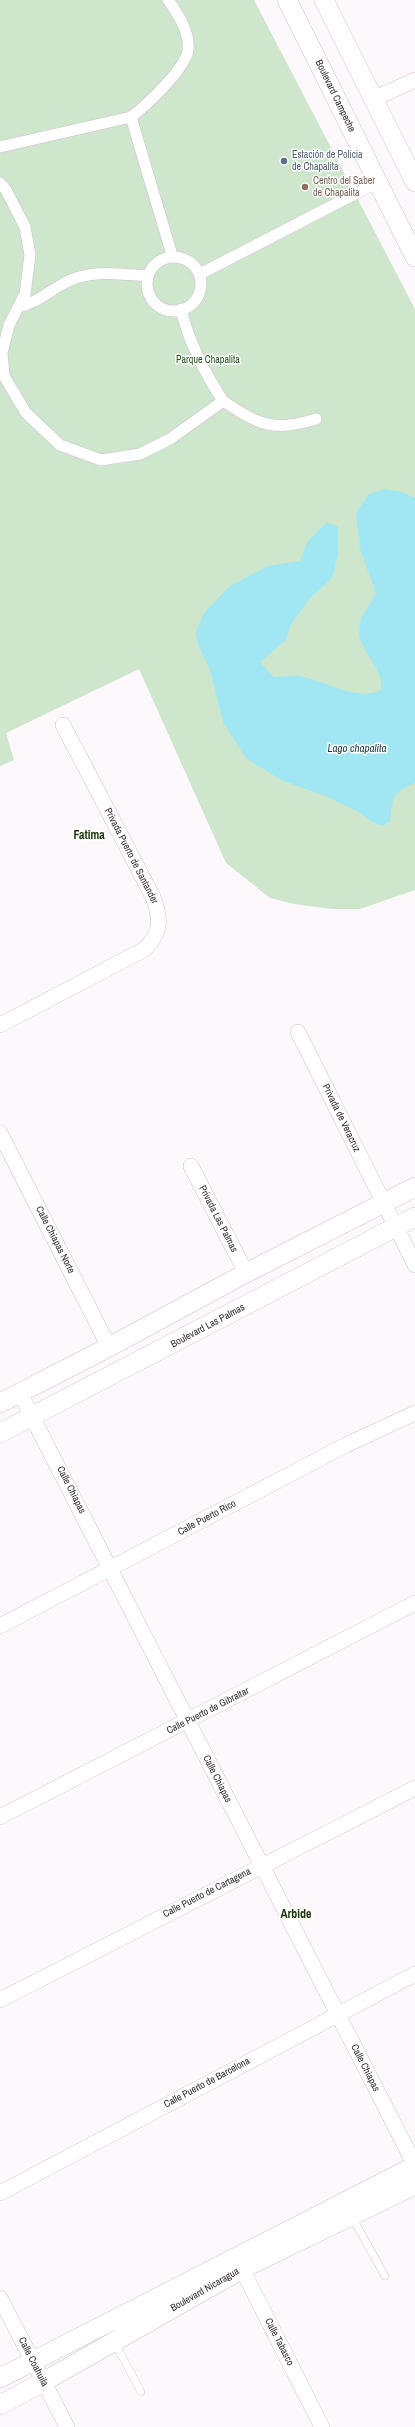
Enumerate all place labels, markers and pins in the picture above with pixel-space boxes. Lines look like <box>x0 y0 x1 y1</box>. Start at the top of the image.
place label: Estación de Policia de Chapalita <box>292 149 363 172</box>
marker: Estación de Policia de Chapalita <box>279 156 289 166</box>
place label: Centro del Saber de Chapalita <box>313 175 375 198</box>
marker: Centro del Saber de Chapalita <box>300 182 310 192</box>

